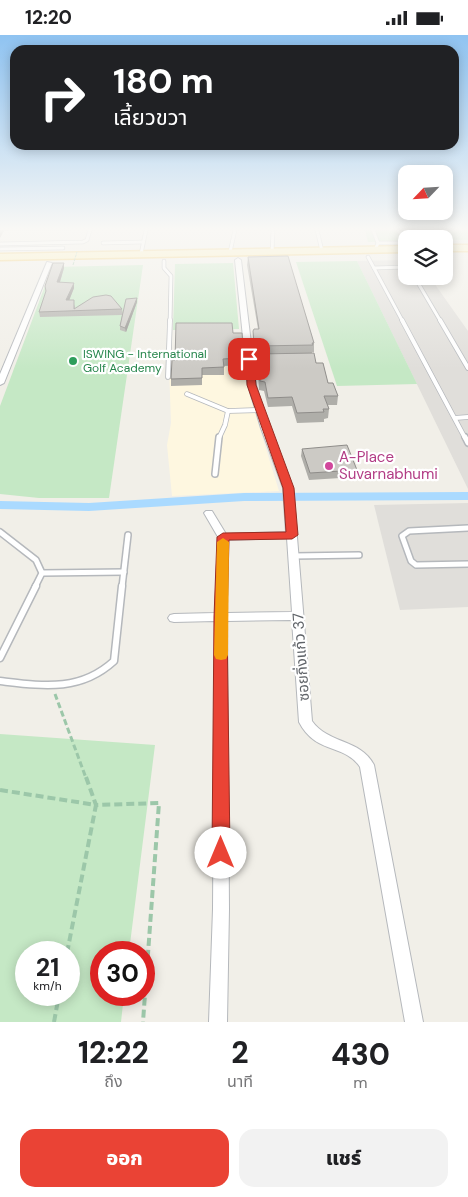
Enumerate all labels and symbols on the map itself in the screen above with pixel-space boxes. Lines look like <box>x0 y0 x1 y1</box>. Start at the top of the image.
north arrow <box>398 165 452 220</box>
pin <box>228 338 270 380</box>
place label: ISWING - International Golf Academy <box>83 346 207 376</box>
marker: ISWING - International Golf Academy <box>67 355 79 367</box>
place label: A-Place Suvarnabhumi <box>339 447 438 484</box>
marker: A-Place Suvarnabhumi <box>323 460 335 472</box>
street label: ซอยกิ่งแก้ว 37 <box>288 612 314 702</box>
position arrow <box>194 826 246 878</box>
speed limit sign: 30 <box>90 941 155 1006</box>

